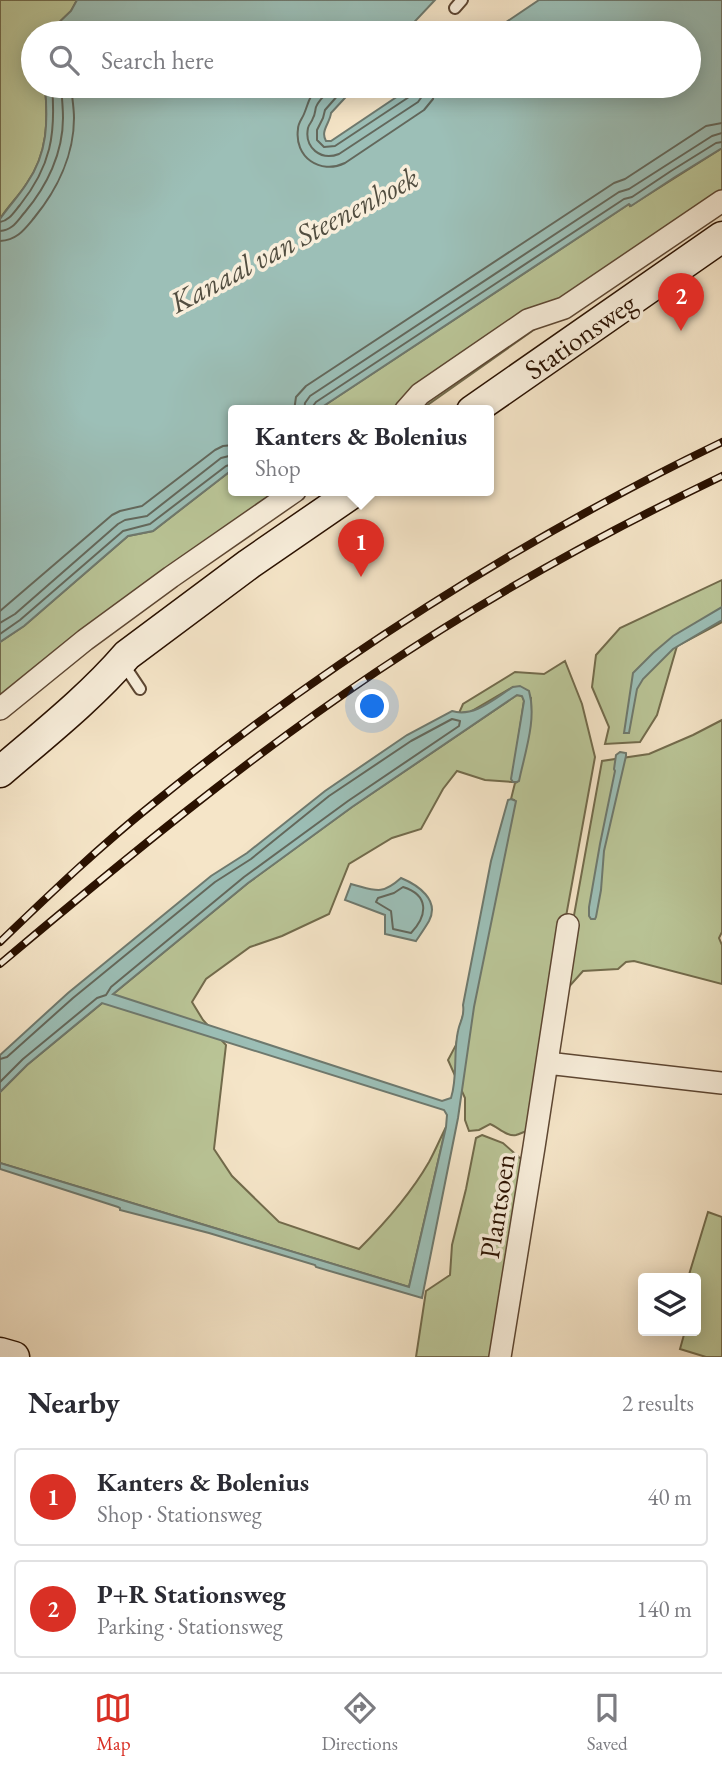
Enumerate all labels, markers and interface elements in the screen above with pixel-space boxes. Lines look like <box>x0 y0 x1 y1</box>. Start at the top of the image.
search box <box>21 21 701 98</box>
icon: search <box>45 41 83 79</box>
text: Search here <box>101 43 214 77</box>
water label: Kanaal van Steenenhoek <box>162 157 425 322</box>
pin: 2 <box>658 273 704 331</box>
street label: Stationsweg <box>517 284 643 387</box>
popup <box>228 405 494 496</box>
text: Kanters & Bolenius <box>255 419 467 453</box>
text: Shop <box>255 453 301 483</box>
pin: 1 <box>338 519 384 577</box>
your location <box>355 689 389 723</box>
street label: Plantsoen <box>471 1151 523 1261</box>
map controls <box>638 1273 701 1336</box>
button: layers <box>638 1273 701 1336</box>
text: Nearby <box>28 1383 120 1422</box>
text: 2 results <box>622 1388 694 1418</box>
text: Kanters & Bolenius <box>97 1465 309 1499</box>
text: 1 <box>47 1482 59 1512</box>
text: 40 m <box>647 1482 692 1512</box>
text: Shop · Stationsweg <box>97 1499 262 1529</box>
text: P+R Stationsweg <box>97 1577 286 1611</box>
text: 2 <box>47 1594 59 1624</box>
text: 140 m <box>636 1594 692 1624</box>
text: Parking · Stationsweg <box>97 1611 283 1641</box>
tab: Map <box>94 1689 132 1756</box>
tab: Directions <box>321 1689 398 1756</box>
tab: Saved <box>587 1689 628 1756</box>

